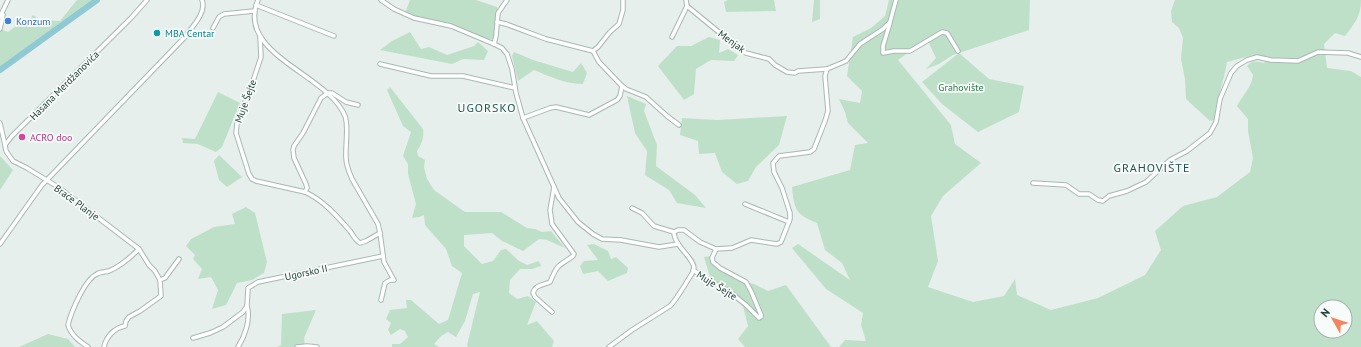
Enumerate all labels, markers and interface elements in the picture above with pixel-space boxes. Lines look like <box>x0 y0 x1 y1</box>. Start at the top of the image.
place label: Konzum <box>16 15 50 28</box>
marker: Konzum <box>3 16 13 26</box>
place label: MBA Centar <box>165 27 215 40</box>
street label: Menjak <box>715 27 748 56</box>
marker: MBA Centar <box>152 28 162 38</box>
street label: Hasana Merdžanovića <box>27 48 102 123</box>
street label: Muje Šejte <box>232 78 259 125</box>
park label: Grahovište <box>938 81 984 94</box>
district label: UGORSKO <box>458 100 516 115</box>
place label: ACRO doo <box>30 131 72 144</box>
marker: ACRO doo <box>17 132 27 142</box>
district label: GRAHOVIŠTE <box>1114 160 1190 175</box>
street label: Braće Planje <box>51 182 102 223</box>
street label: Ugorsko II <box>284 262 329 283</box>
street label: Muje Šejte <box>694 268 739 303</box>
north arrow <box>1313 299 1353 339</box>
text: N <box>1318 305 1333 320</box>

